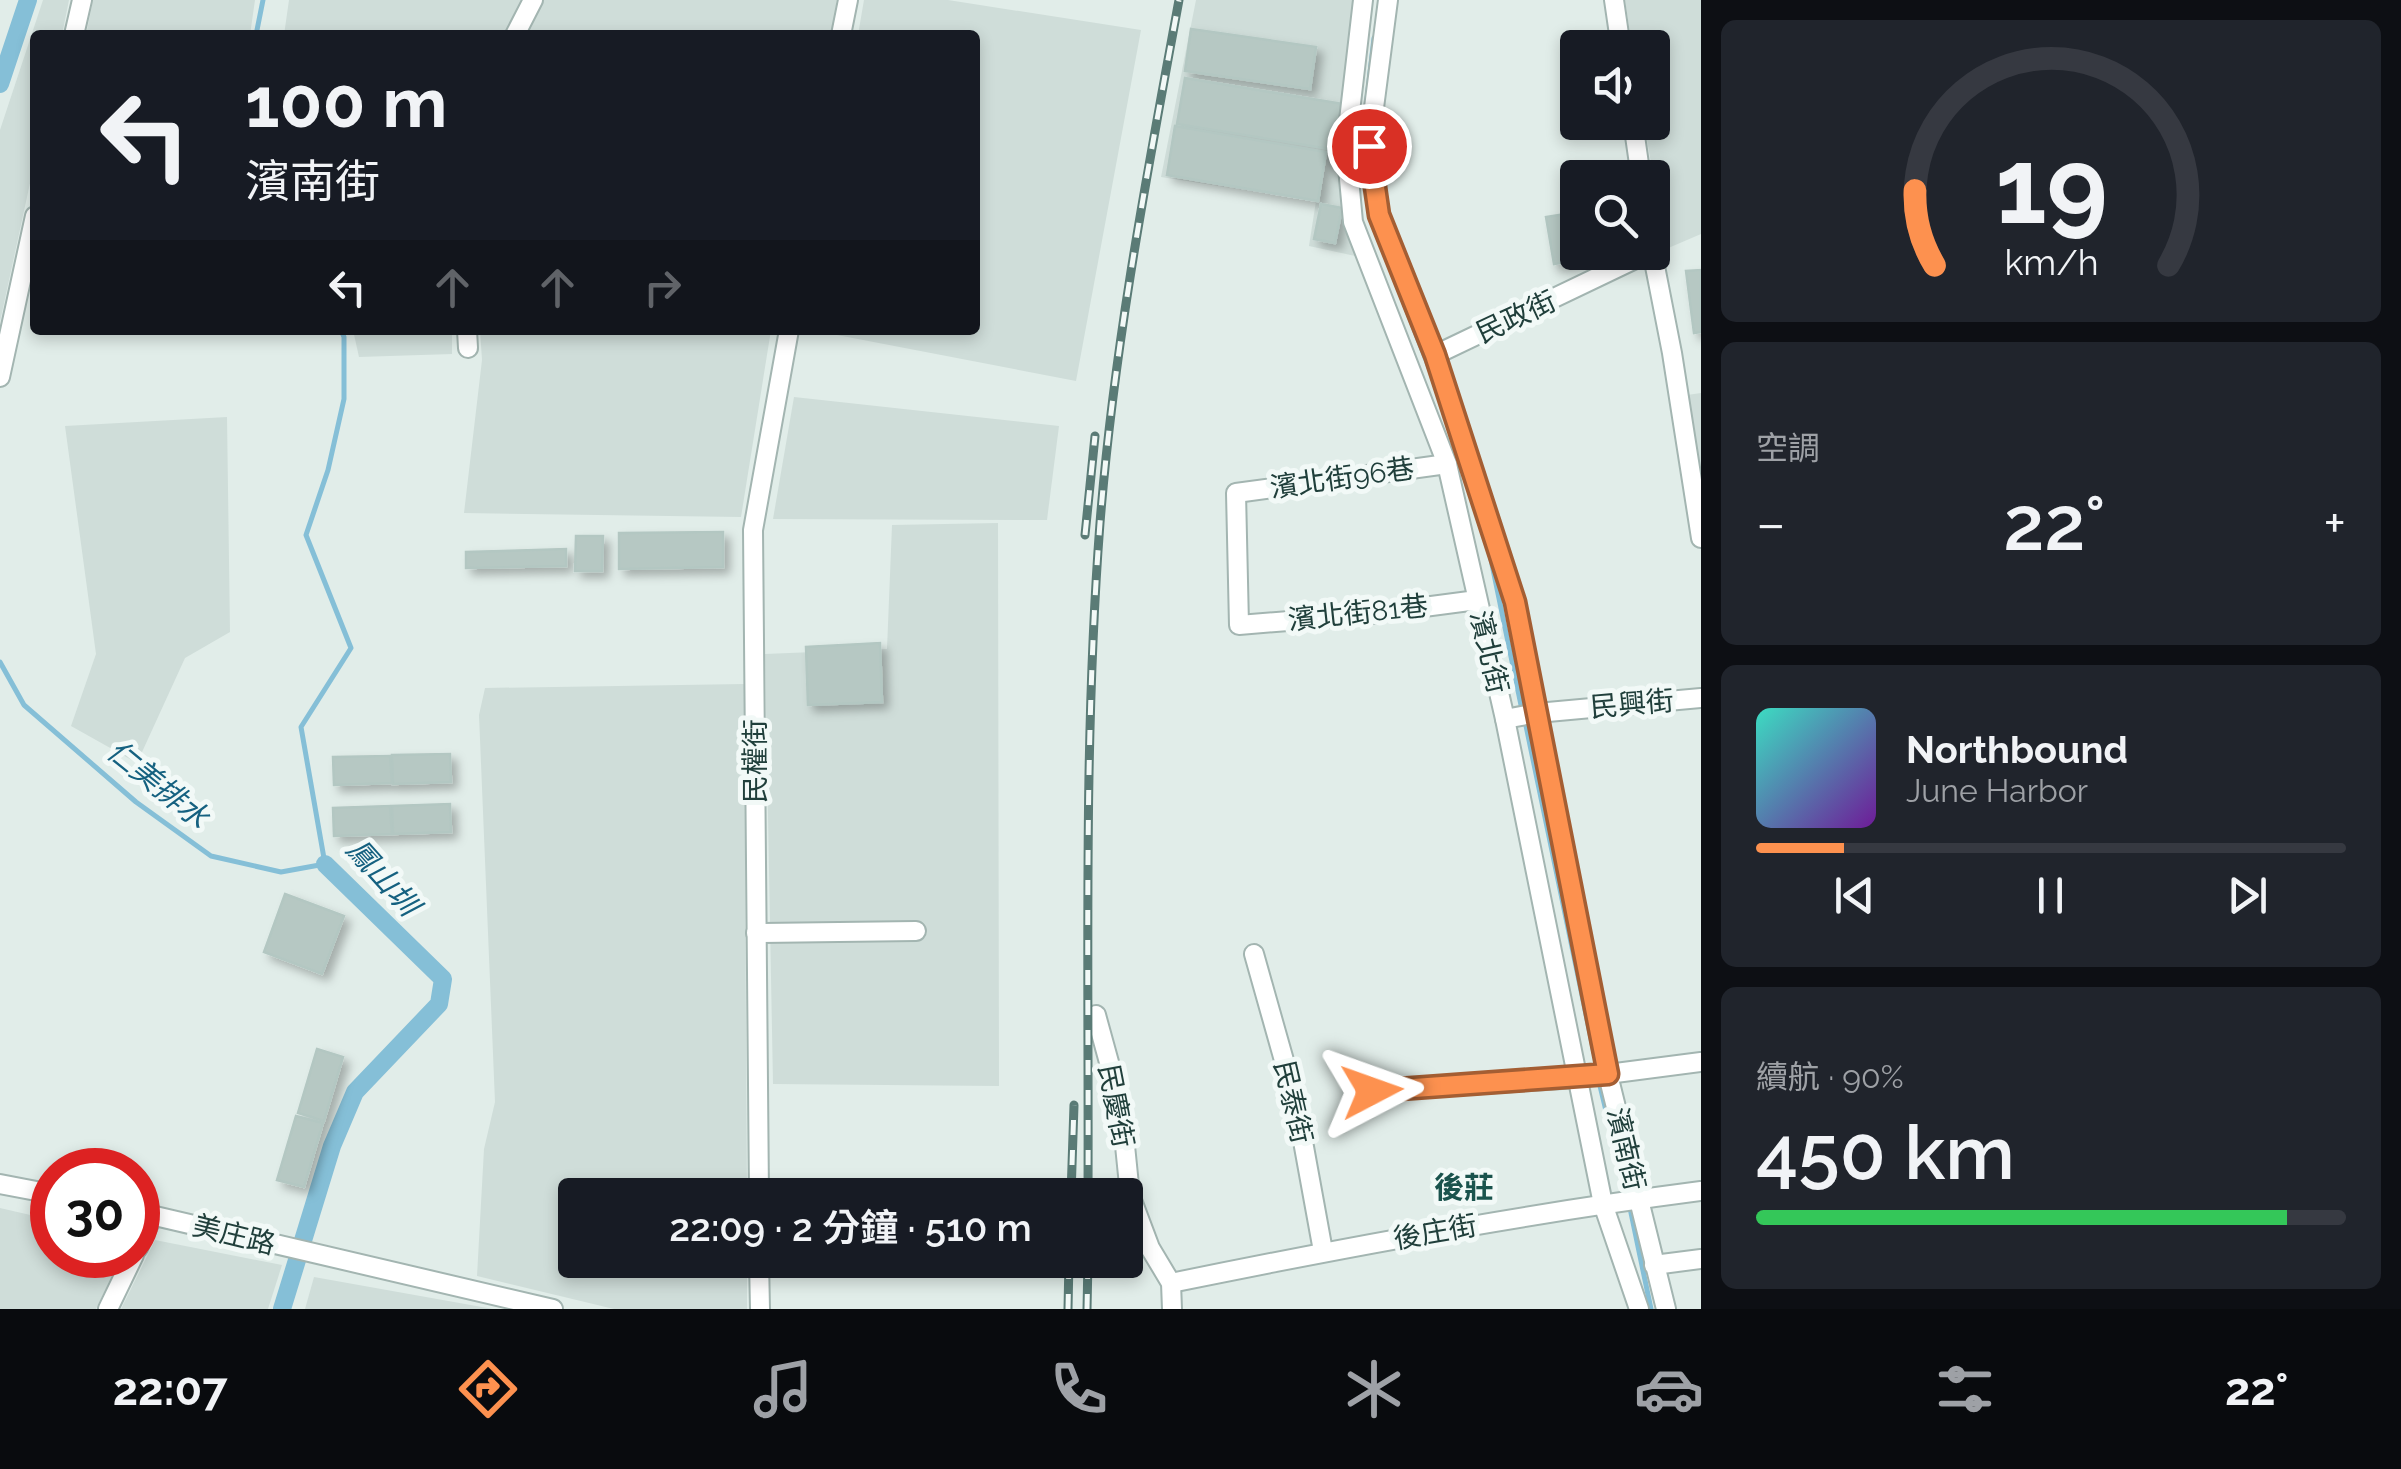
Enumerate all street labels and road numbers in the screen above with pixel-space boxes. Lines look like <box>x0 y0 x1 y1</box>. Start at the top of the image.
street label: 民政街 <box>1471 284 1561 350</box>
street label: 濱北街96巷 <box>1268 452 1416 504</box>
street label: 濱北街81巷 <box>1286 589 1430 637</box>
street label: 濱北街 <box>1463 607 1515 697</box>
street label: 民興街 <box>1589 684 1675 724</box>
street label: 民權街 <box>739 719 772 803</box>
street label: 民泰街 <box>1267 1057 1319 1147</box>
street label: 民慶街 <box>1092 1062 1140 1150</box>
street label: 濱南街 <box>1600 1104 1652 1194</box>
street label: 後庄街 <box>1391 1208 1479 1256</box>
street label: 美庄路 <box>189 1209 279 1261</box>

